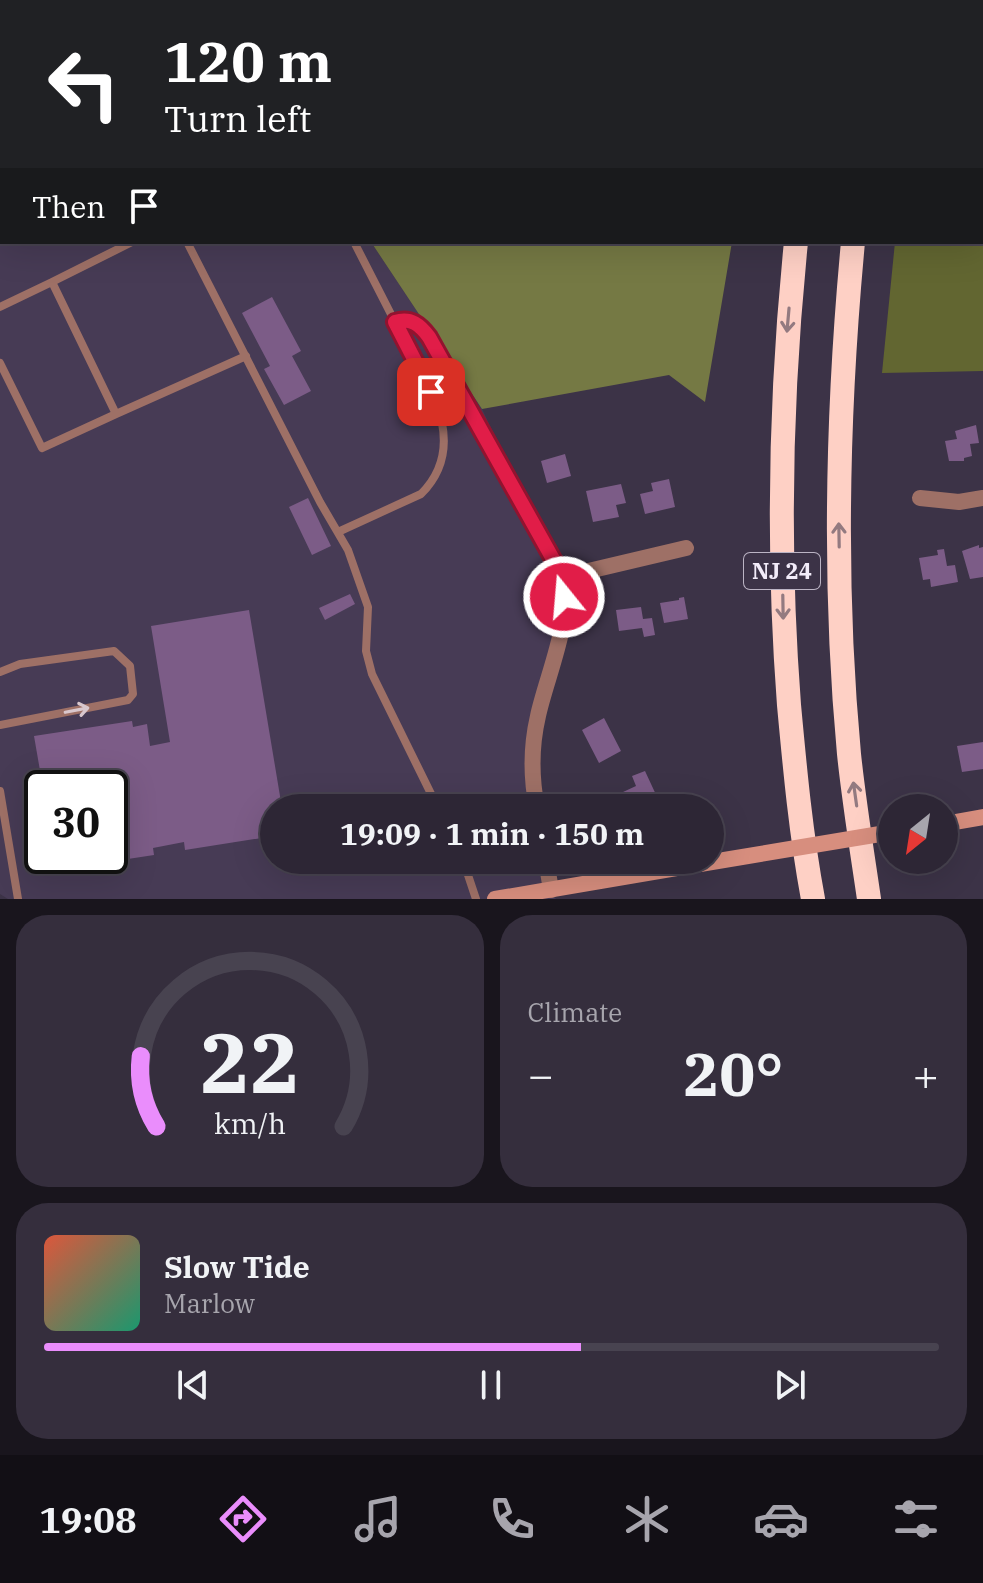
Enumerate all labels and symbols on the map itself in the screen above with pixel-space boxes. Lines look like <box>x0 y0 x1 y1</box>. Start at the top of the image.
one-way arrow <box>780 306 795 333</box>
pin <box>397 358 465 426</box>
one-way arrow <box>831 522 847 549</box>
road number: NJ 24 <box>744 553 820 589</box>
position arrow <box>522 555 606 639</box>
one-way arrow <box>775 593 790 620</box>
one-way arrow <box>63 702 89 717</box>
speed limit sign: 30 <box>24 770 128 874</box>
one-way arrow <box>847 782 862 807</box>
north arrow <box>878 794 958 874</box>

